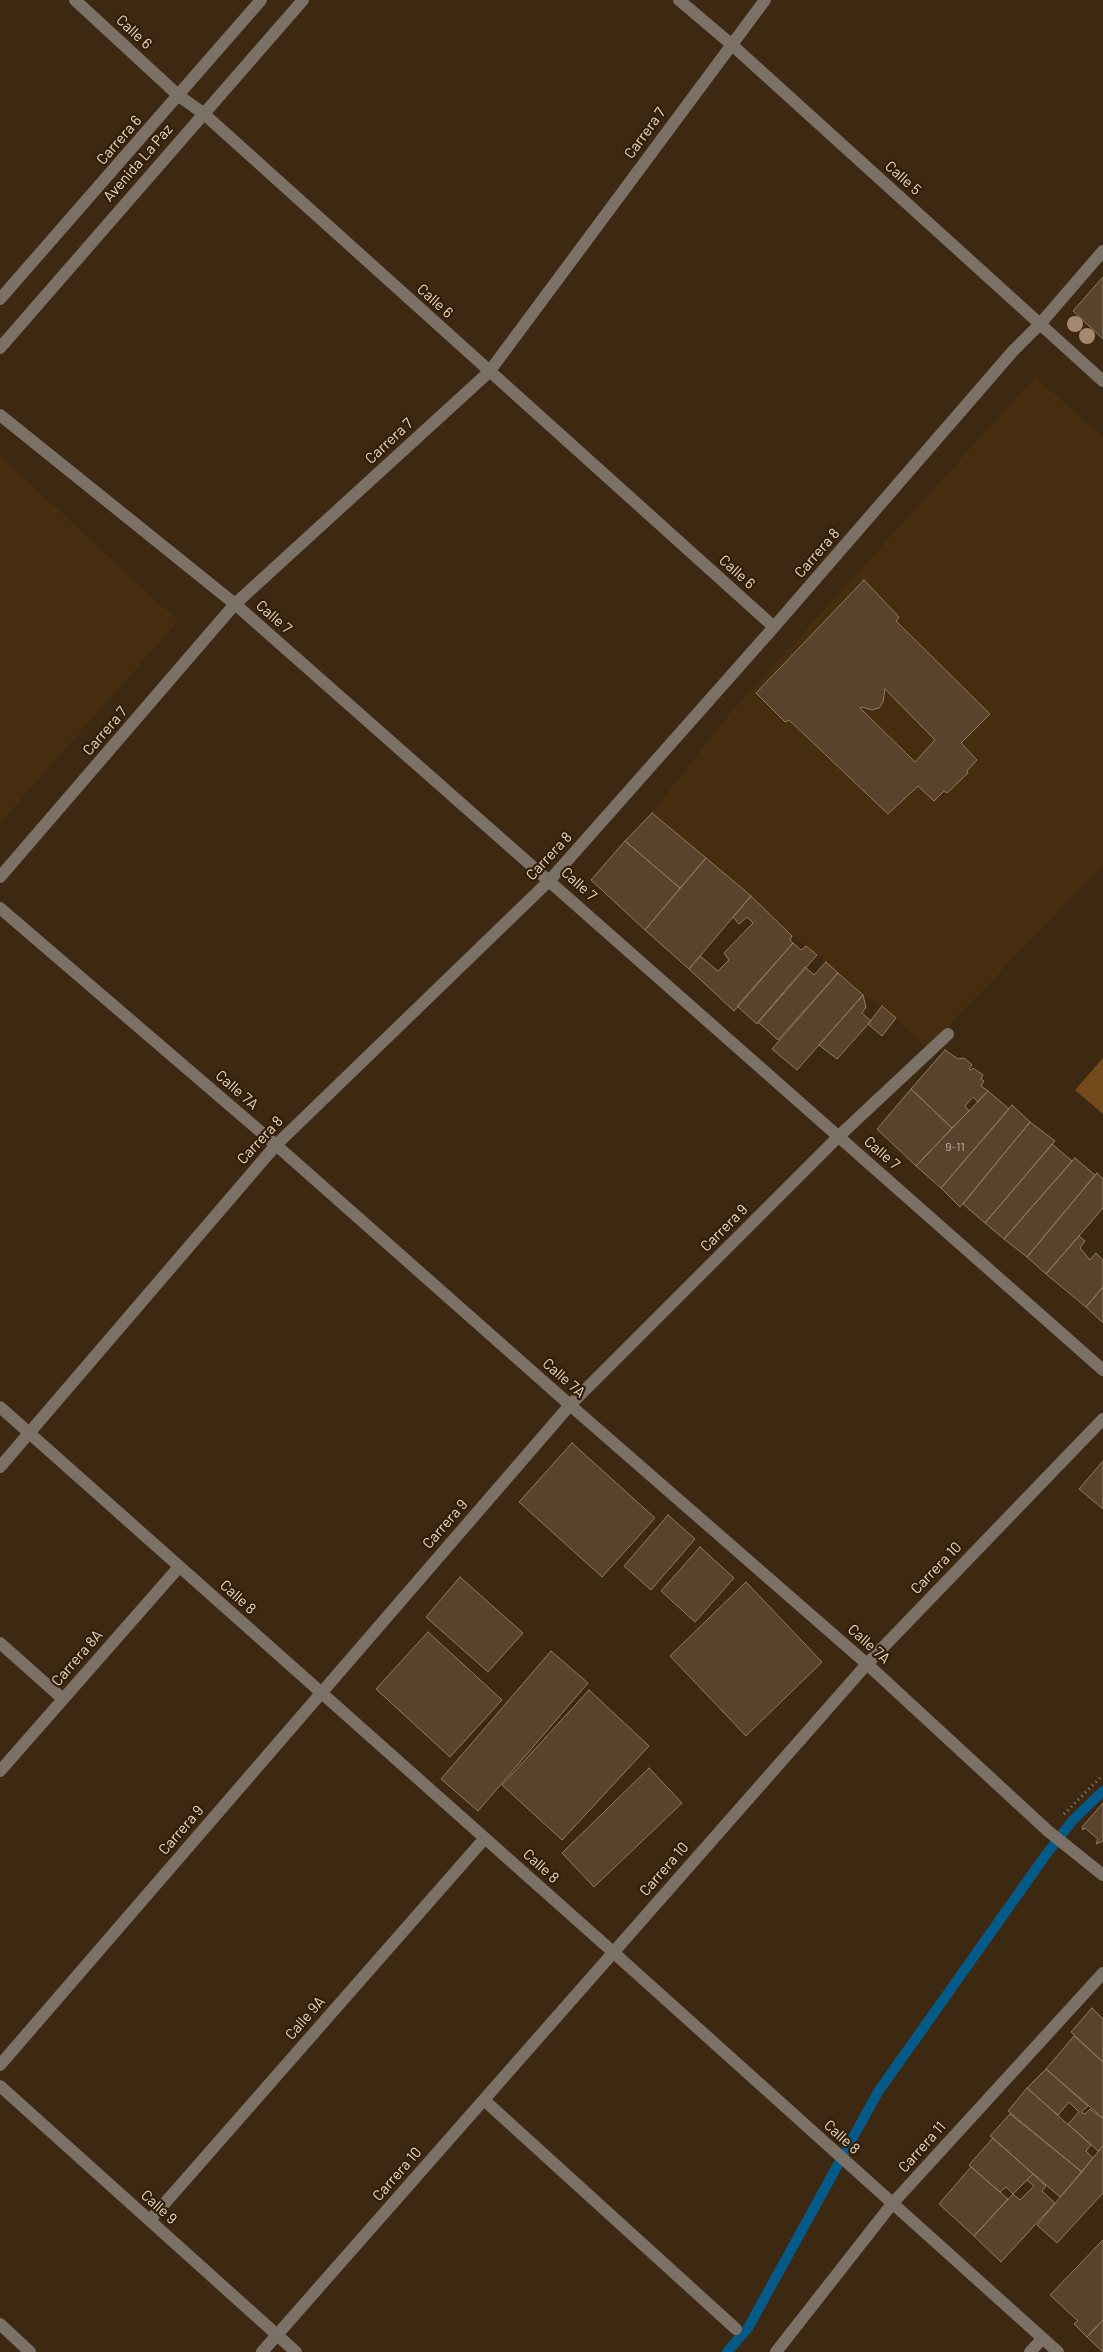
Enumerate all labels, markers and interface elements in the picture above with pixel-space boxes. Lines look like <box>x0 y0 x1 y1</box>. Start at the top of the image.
street label: Calle 6 <box>112 11 156 53</box>
street label: Carrera 7 <box>620 104 670 162</box>
street label: Carrera 6 <box>93 112 145 168</box>
street label: Avenida La Paz <box>99 121 177 205</box>
street label: Calle 5 <box>881 157 925 199</box>
street label: Calle 6 <box>413 280 457 322</box>
street label: Carrera 7 <box>361 414 417 468</box>
street label: Carrera 8 <box>791 525 843 581</box>
street label: Calle 6 <box>715 551 759 593</box>
street label: Calle 7 <box>252 597 296 637</box>
street label: Carrera 7 <box>79 703 131 759</box>
street label: Carrera 8 <box>522 828 576 884</box>
street label: Calle 7 <box>557 863 601 905</box>
street label: Calle 7A <box>212 1067 262 1113</box>
street label: Carrera 8 <box>233 1112 287 1168</box>
street label: Calle 7 <box>860 1133 904 1173</box>
house number: 9-11 <box>945 1140 965 1154</box>
street label: Carrera 9 <box>697 1201 751 1255</box>
street label: Calle 7A <box>539 1355 589 1401</box>
street label: Carrera 9 <box>419 1496 471 1552</box>
street label: Carrera 10 <box>907 1538 965 1598</box>
street label: Calle 8 <box>216 1576 260 1618</box>
street label: Calle 7A <box>844 1620 894 1668</box>
street label: Carrera 8A <box>48 1626 106 1690</box>
street label: Carrera 9 <box>155 1802 207 1858</box>
street label: Carrera 10 <box>636 1838 692 1900</box>
street label: Calle 8 <box>519 1845 563 1887</box>
street label: Calle 9A <box>281 1993 329 2043</box>
street label: Calle 8 <box>820 2116 864 2158</box>
street label: Carrera 11 <box>895 2118 949 2176</box>
street label: Carrera 10 <box>369 2143 425 2205</box>
street label: Calle 9 <box>137 2186 181 2228</box>

